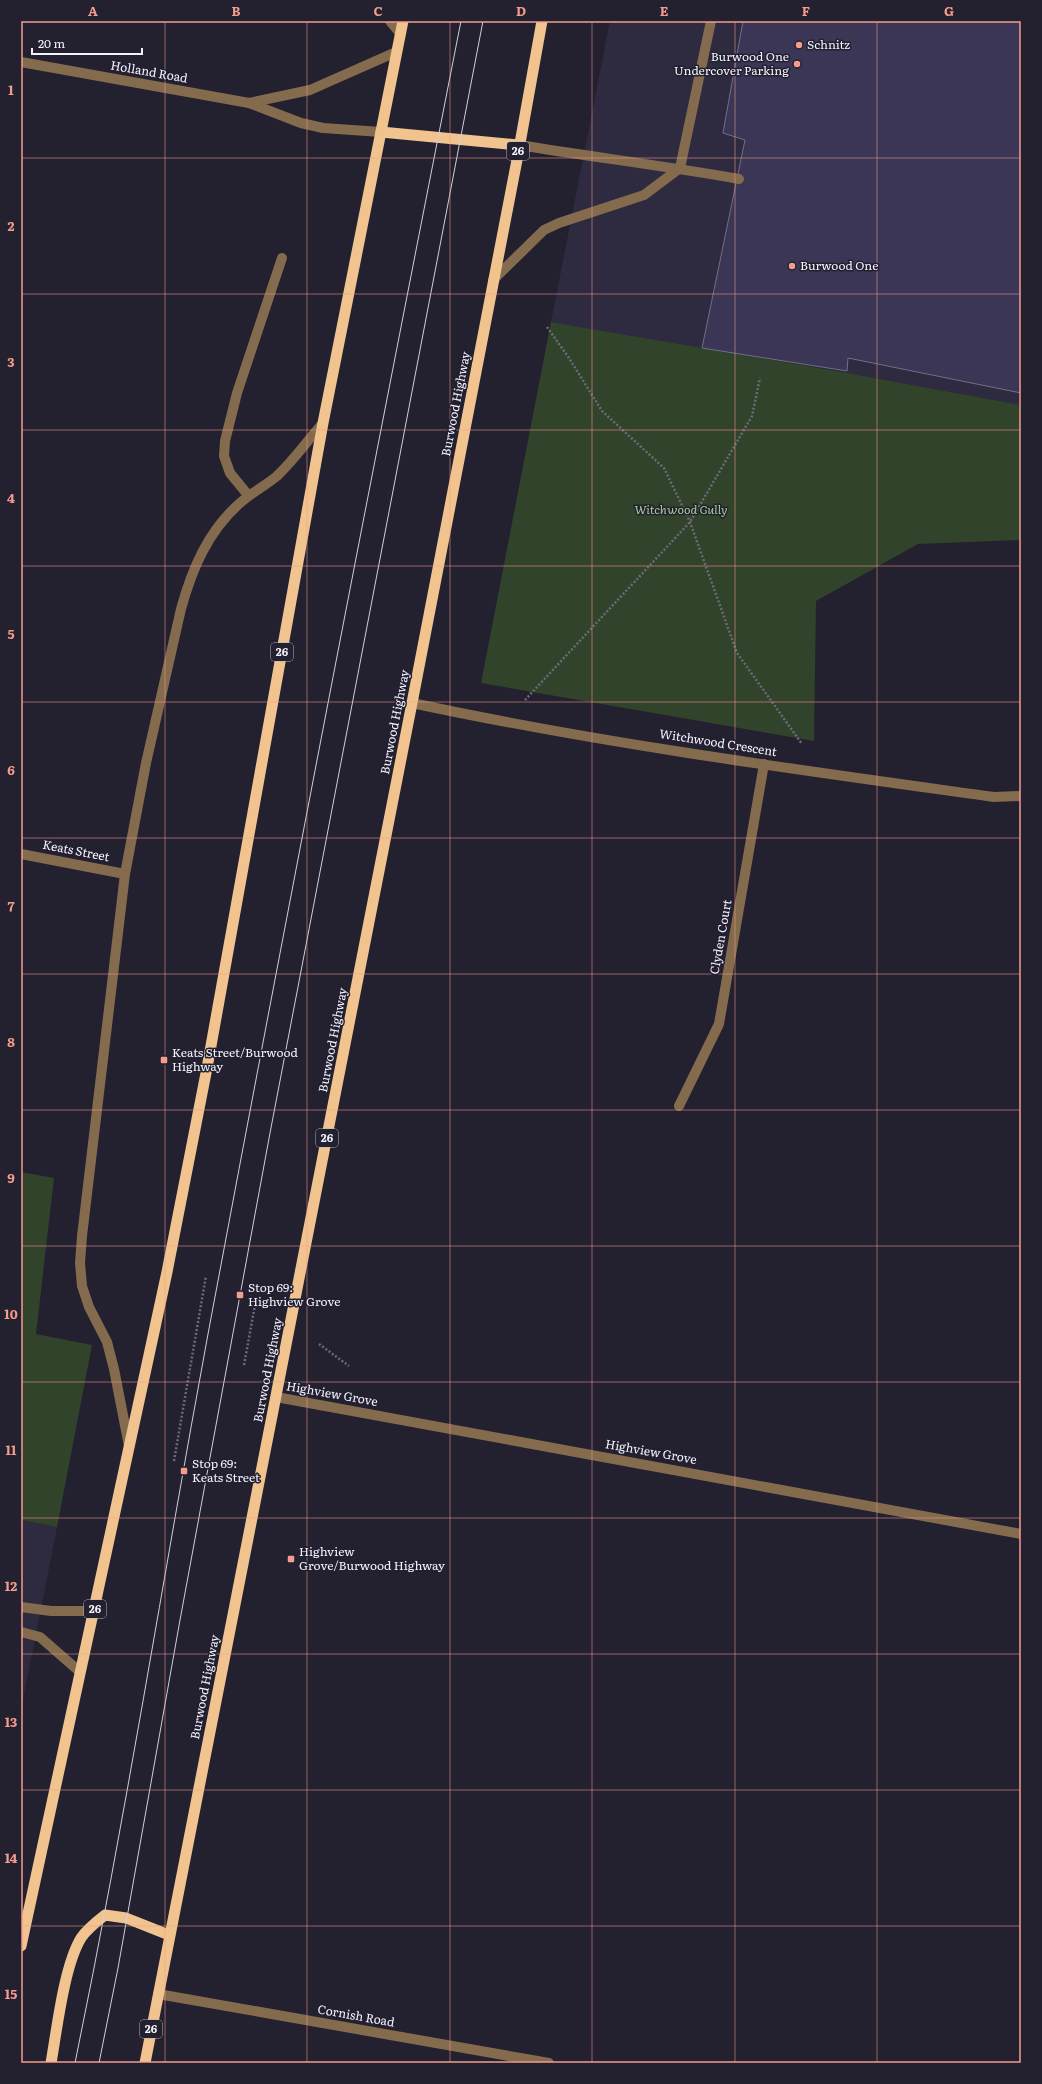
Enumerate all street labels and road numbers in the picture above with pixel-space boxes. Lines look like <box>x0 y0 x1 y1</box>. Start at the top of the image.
street label: Holland Road <box>109 55 190 87</box>
road number: 26 <box>507 142 529 160</box>
street label: Burwood Highway <box>436 350 474 458</box>
road number: 26 <box>271 643 293 661</box>
street label: Burwood Highway <box>375 668 413 776</box>
street label: Witchwood Crescent <box>658 724 778 760</box>
street label: Keats Street <box>41 835 111 865</box>
street label: Clyden Court <box>705 898 735 976</box>
street label: Burwood Highway <box>313 986 351 1094</box>
road number: 26 <box>316 1129 338 1147</box>
street label: Burwood Highway <box>248 1316 286 1424</box>
street label: Highview Grove <box>285 1376 379 1410</box>
street label: Highview Grove <box>604 1434 698 1468</box>
road number: 26 <box>84 1600 106 1618</box>
street label: Burwood Highway <box>185 1633 223 1741</box>
street label: Cornish Road <box>316 1999 397 2031</box>
road number: 26 <box>140 2020 162 2038</box>

